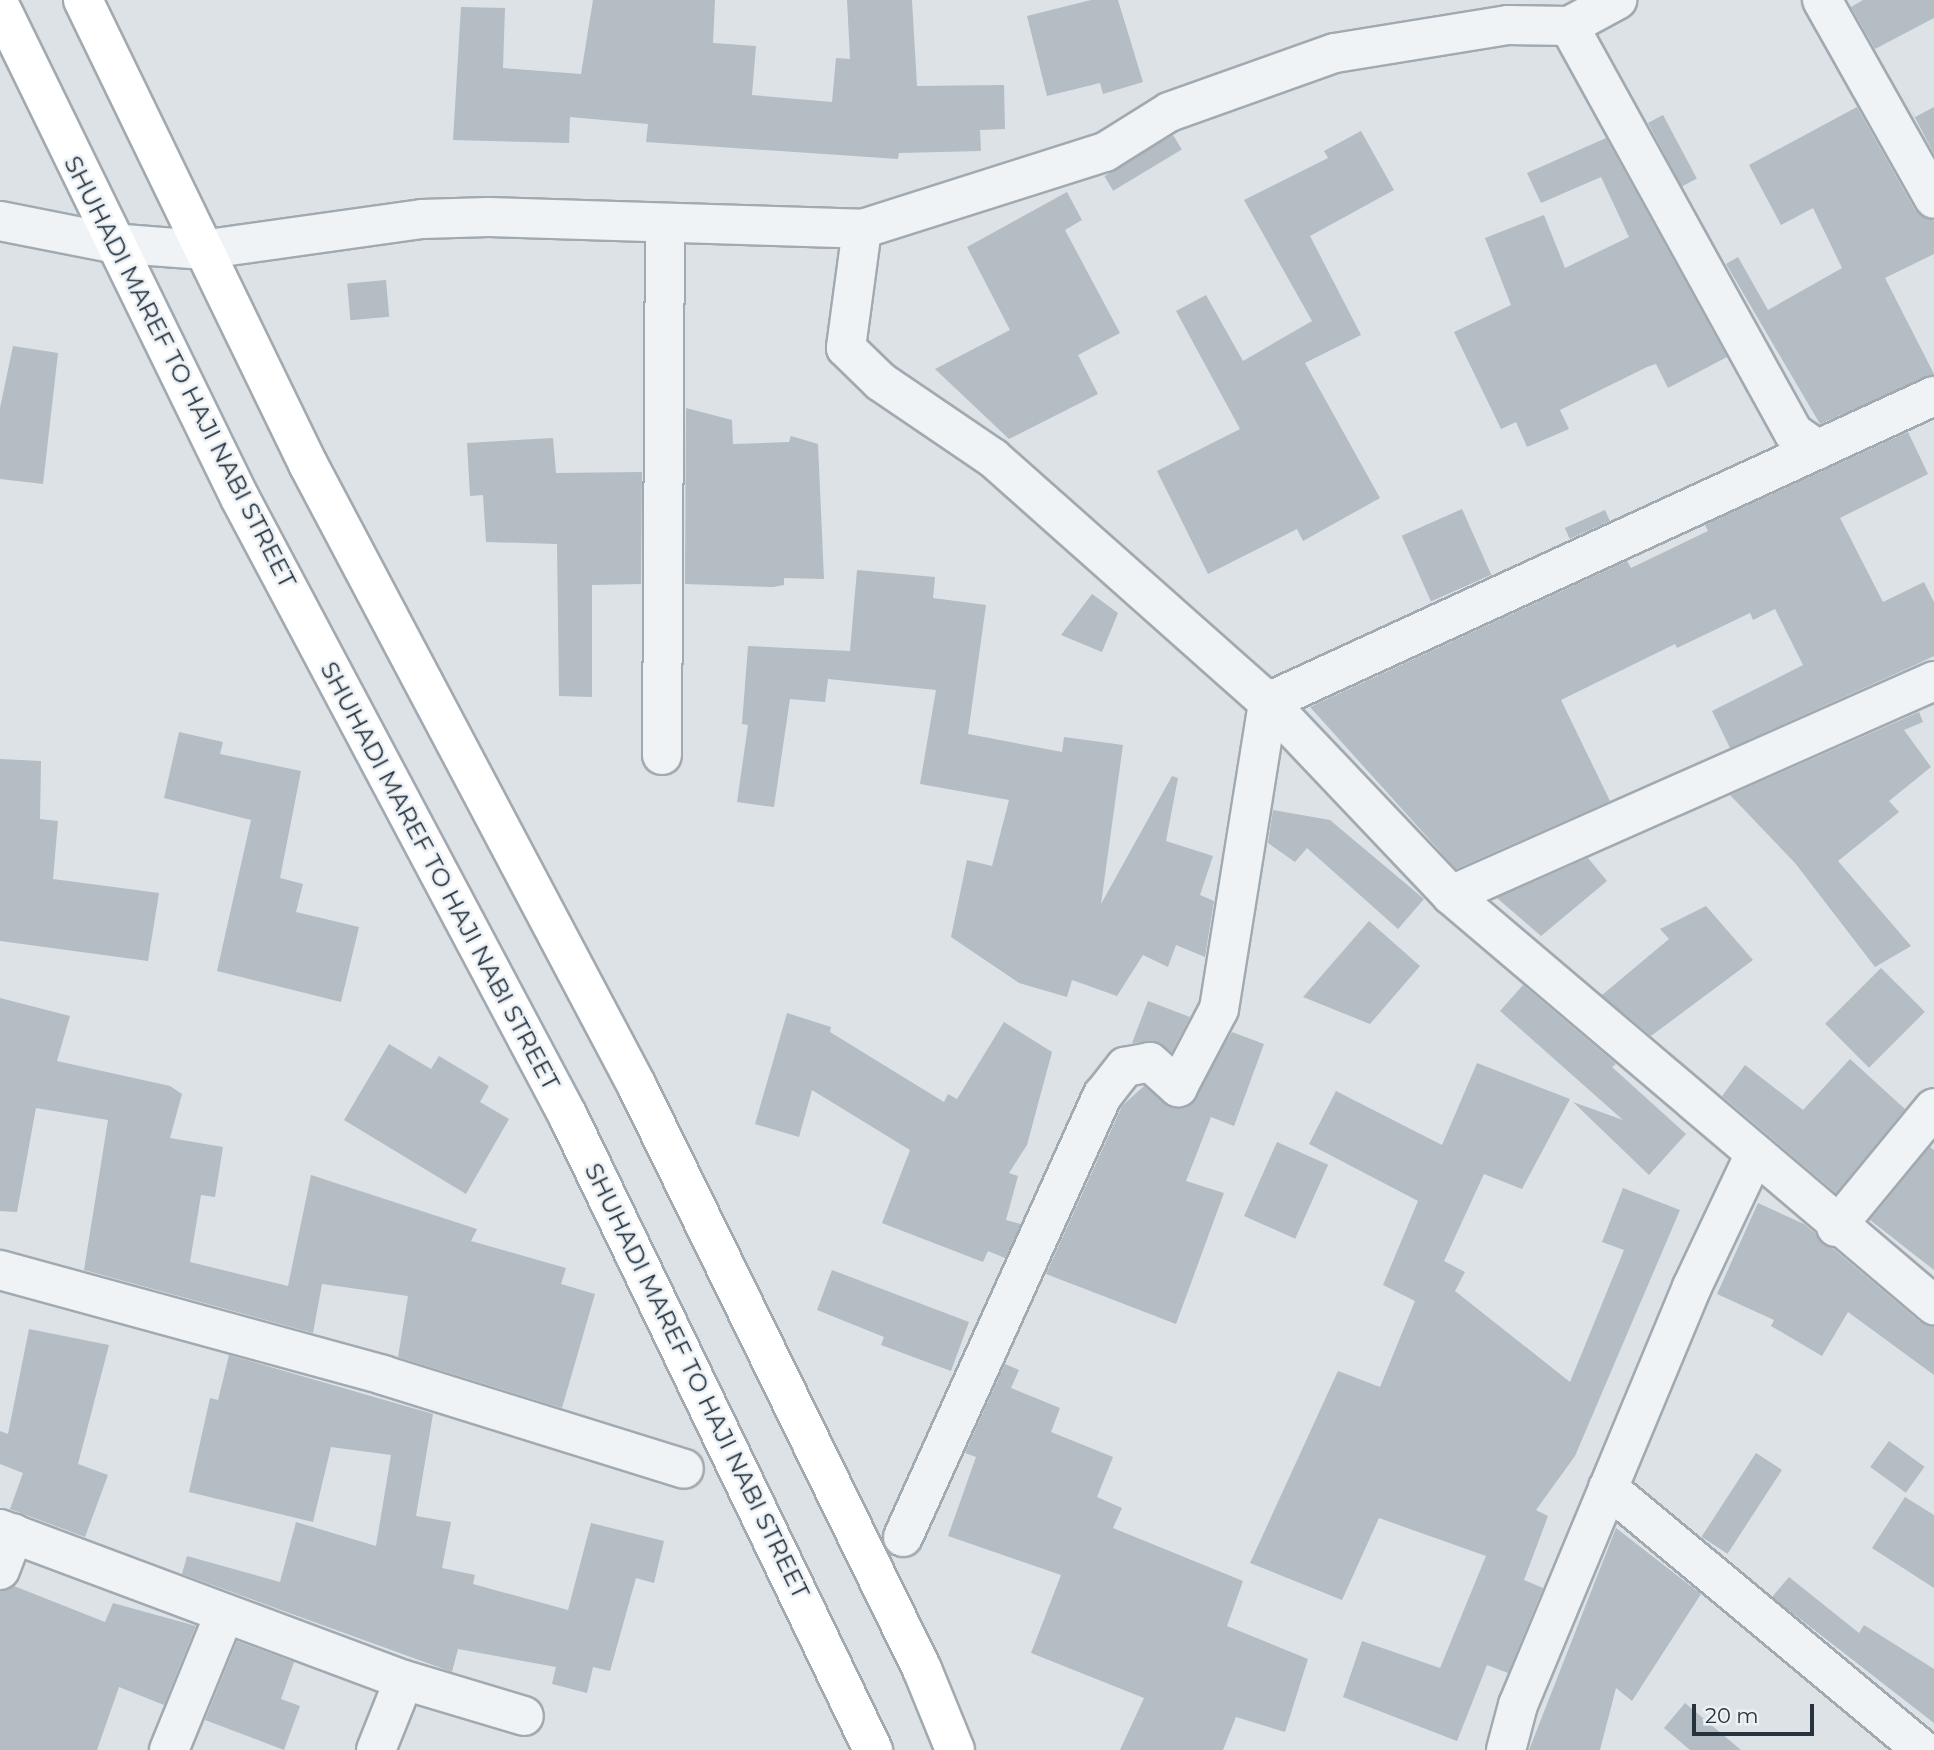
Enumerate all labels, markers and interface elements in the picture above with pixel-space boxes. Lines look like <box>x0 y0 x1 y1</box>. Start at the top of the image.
street label: SHUHADI MAREF TO HAJI NABI STREET <box>58 151 302 593</box>
street label: SHUHADI MAREF TO HAJI NABI STREET <box>314 657 566 1095</box>
street label: SHUHADI MAREF TO HAJI NABI STREET <box>579 1159 815 1603</box>
scale bar <box>1696 1690 1818 1734</box>
text: 20 m <box>1705 1703 1759 1728</box>

